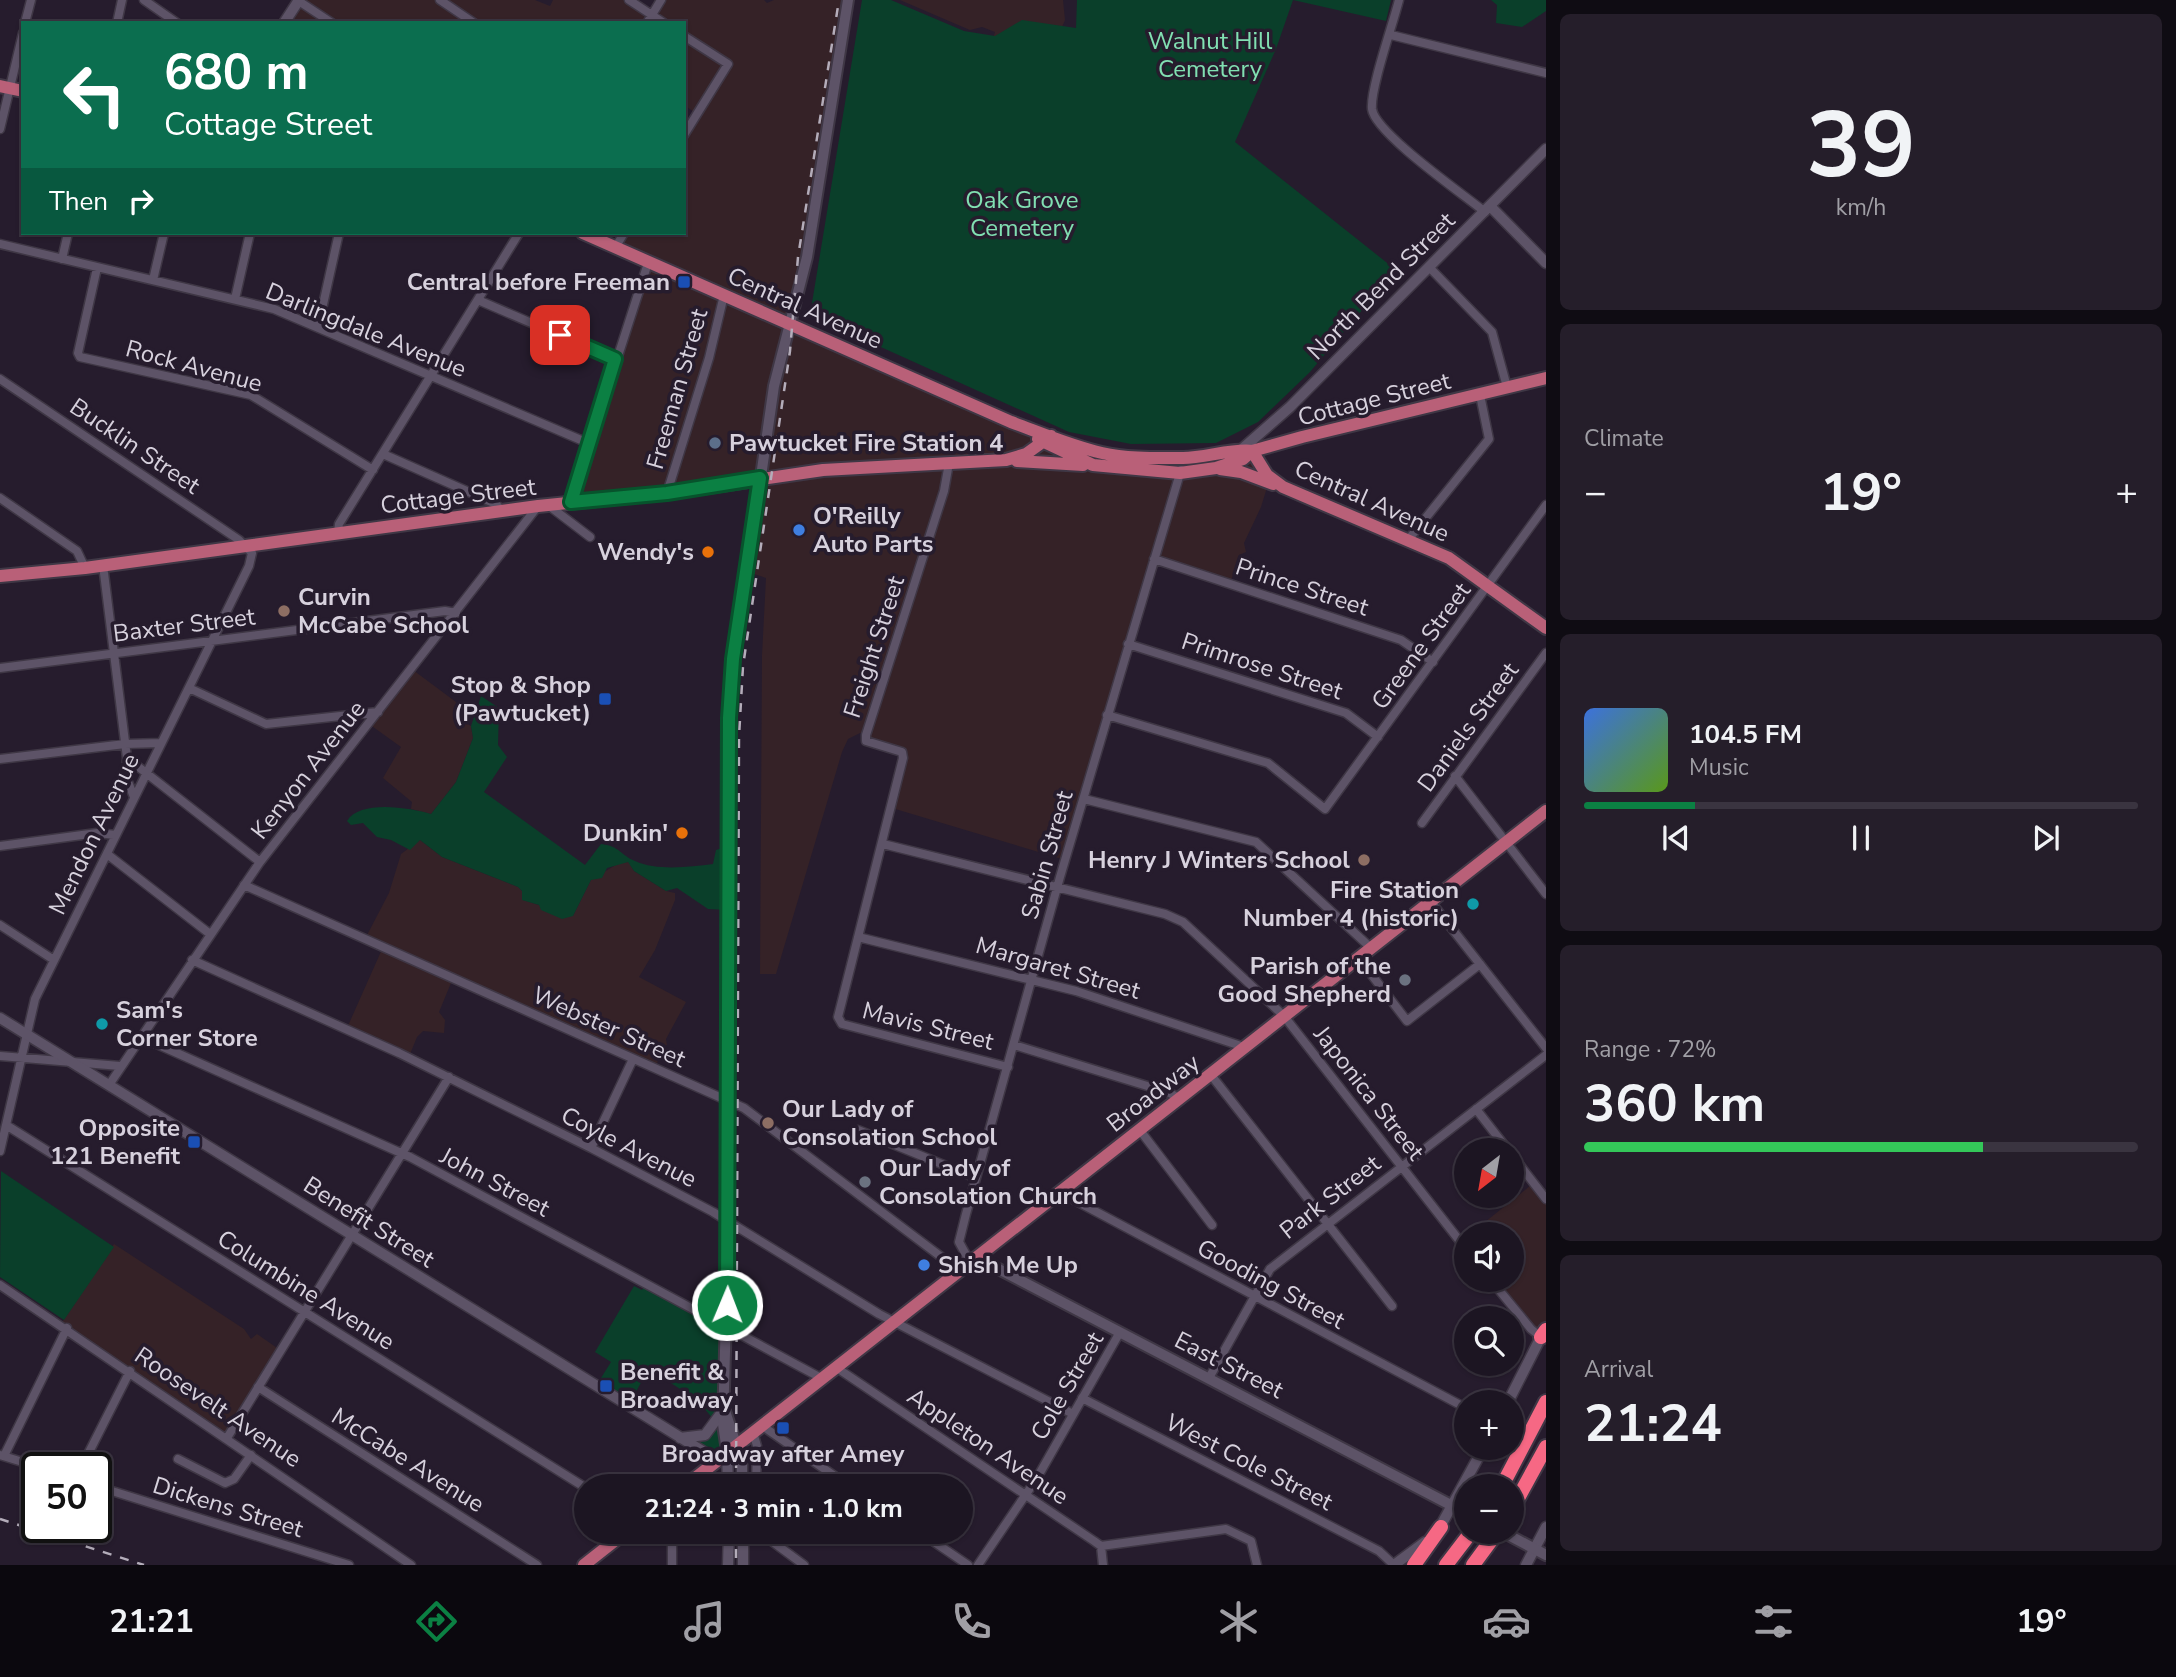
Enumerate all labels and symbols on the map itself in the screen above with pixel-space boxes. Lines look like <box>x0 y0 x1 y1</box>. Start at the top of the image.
park label: Walnut Hill Cemetery <box>1148 25 1272 85</box>
park label: Oak Grove Cemetery <box>965 184 1079 244</box>
street label: North Bend Street <box>1300 205 1462 367</box>
street label: Central Avenue <box>723 260 887 356</box>
place label: Central before Freeman <box>407 266 670 298</box>
marker: Central before Freeman <box>676 274 692 290</box>
street label: Darlingdale Avenue <box>261 275 471 385</box>
pin <box>530 305 590 365</box>
street label: Freeman Street <box>639 305 715 473</box>
street label: Rock Avenue <box>122 332 266 400</box>
street label: Cottage Street <box>1294 364 1454 433</box>
street label: Bucklin Street <box>64 391 207 502</box>
place label: Pawtucket Fire Station 4 <box>729 427 1003 459</box>
marker: Pawtucket Fire Station 4 <box>707 435 723 451</box>
street label: Central Avenue <box>1290 453 1454 549</box>
street label: Cottage Street <box>379 471 538 521</box>
place label: O'Reilly Auto Parts <box>813 500 933 560</box>
marker: O'Reilly Auto Parts <box>791 522 807 538</box>
place label: Wendy's <box>597 536 694 568</box>
marker: Wendy's <box>700 544 716 560</box>
street label: Prince Street <box>1231 550 1373 624</box>
street label: Freight Street <box>836 571 912 722</box>
street label: Greene Street <box>1364 576 1478 716</box>
place label: Curvin McCabe School <box>298 581 469 641</box>
street label: Baxter Street <box>111 600 257 650</box>
marker: Curvin McCabe School <box>276 603 292 619</box>
street label: Primrose Street <box>1177 625 1347 707</box>
street label: Daniels Street <box>1410 655 1526 798</box>
place label: Stop & Shop (Pawtucket) <box>451 669 591 729</box>
marker: Stop & Shop (Pawtucket) <box>597 691 613 707</box>
street label: Kenyon Avenue <box>244 694 372 846</box>
street label: Mendon Avenue <box>41 748 147 920</box>
street label: Sabin Street <box>1013 786 1081 923</box>
place label: Dunkin' <box>583 817 668 849</box>
marker: Dunkin' <box>674 825 690 841</box>
place label: Henry J Winters School <box>1088 844 1350 876</box>
marker: Henry J Winters School <box>1356 852 1372 868</box>
place label: Fire Station Number 4 (historic) <box>1243 874 1459 934</box>
marker: Fire Station Number 4 (historic) <box>1465 896 1481 912</box>
street label: Margaret Street <box>972 929 1145 1007</box>
place label: Parish of the Good Shepherd <box>1218 950 1391 1010</box>
marker: Parish of the Good Shepherd <box>1397 972 1413 988</box>
street label: Webster Street <box>527 979 691 1075</box>
place label: Sam's Corner Store <box>116 994 258 1054</box>
street label: Mavis Street <box>859 994 998 1058</box>
marker: Sam's Corner Store <box>94 1016 110 1032</box>
street label: Japonica Street <box>1306 1018 1432 1167</box>
street label: Broadway <box>1100 1046 1207 1139</box>
place label: Our Lady of Consolation School <box>782 1093 997 1153</box>
street label: Coyle Avenue <box>556 1099 702 1195</box>
place label: Opposite 121 Benefit <box>50 1112 181 1172</box>
marker: Our Lady of Consolation School <box>760 1115 776 1131</box>
marker: Opposite 121 Benefit <box>186 1134 202 1150</box>
north arrow <box>1454 1138 1524 1208</box>
street label: John Street <box>434 1139 556 1225</box>
street label: Park Street <box>1273 1147 1387 1246</box>
place label: Our Lady of Consolation Church <box>879 1152 1097 1212</box>
street label: Benefit Street <box>297 1169 441 1275</box>
marker: Our Lady of Consolation Church <box>857 1174 873 1190</box>
street label: Columbine Avenue <box>211 1222 401 1358</box>
street label: Gooding Street <box>1192 1232 1351 1337</box>
place label: Shish Me Up <box>938 1249 1078 1281</box>
marker: Shish Me Up <box>916 1257 932 1273</box>
position arrow <box>690 1268 764 1342</box>
street label: East Street <box>1169 1324 1289 1406</box>
street label: Cole Street <box>1023 1325 1111 1446</box>
street label: Roosevelt Avenue <box>128 1339 308 1475</box>
place label: Benefit & Broadway <box>620 1356 733 1416</box>
marker: Benefit & Broadway <box>598 1378 614 1394</box>
street label: Appleton Avenue <box>901 1380 1075 1512</box>
street label: McCabe Avenue <box>325 1400 491 1520</box>
street label: West Cole Street <box>1160 1406 1339 1518</box>
marker: Broadway after Amey <box>775 1420 791 1436</box>
place label: Broadway after Amey <box>662 1438 905 1470</box>
speed limit sign: 50 <box>21 1452 112 1543</box>
street label: Dickens Street <box>149 1469 308 1545</box>

